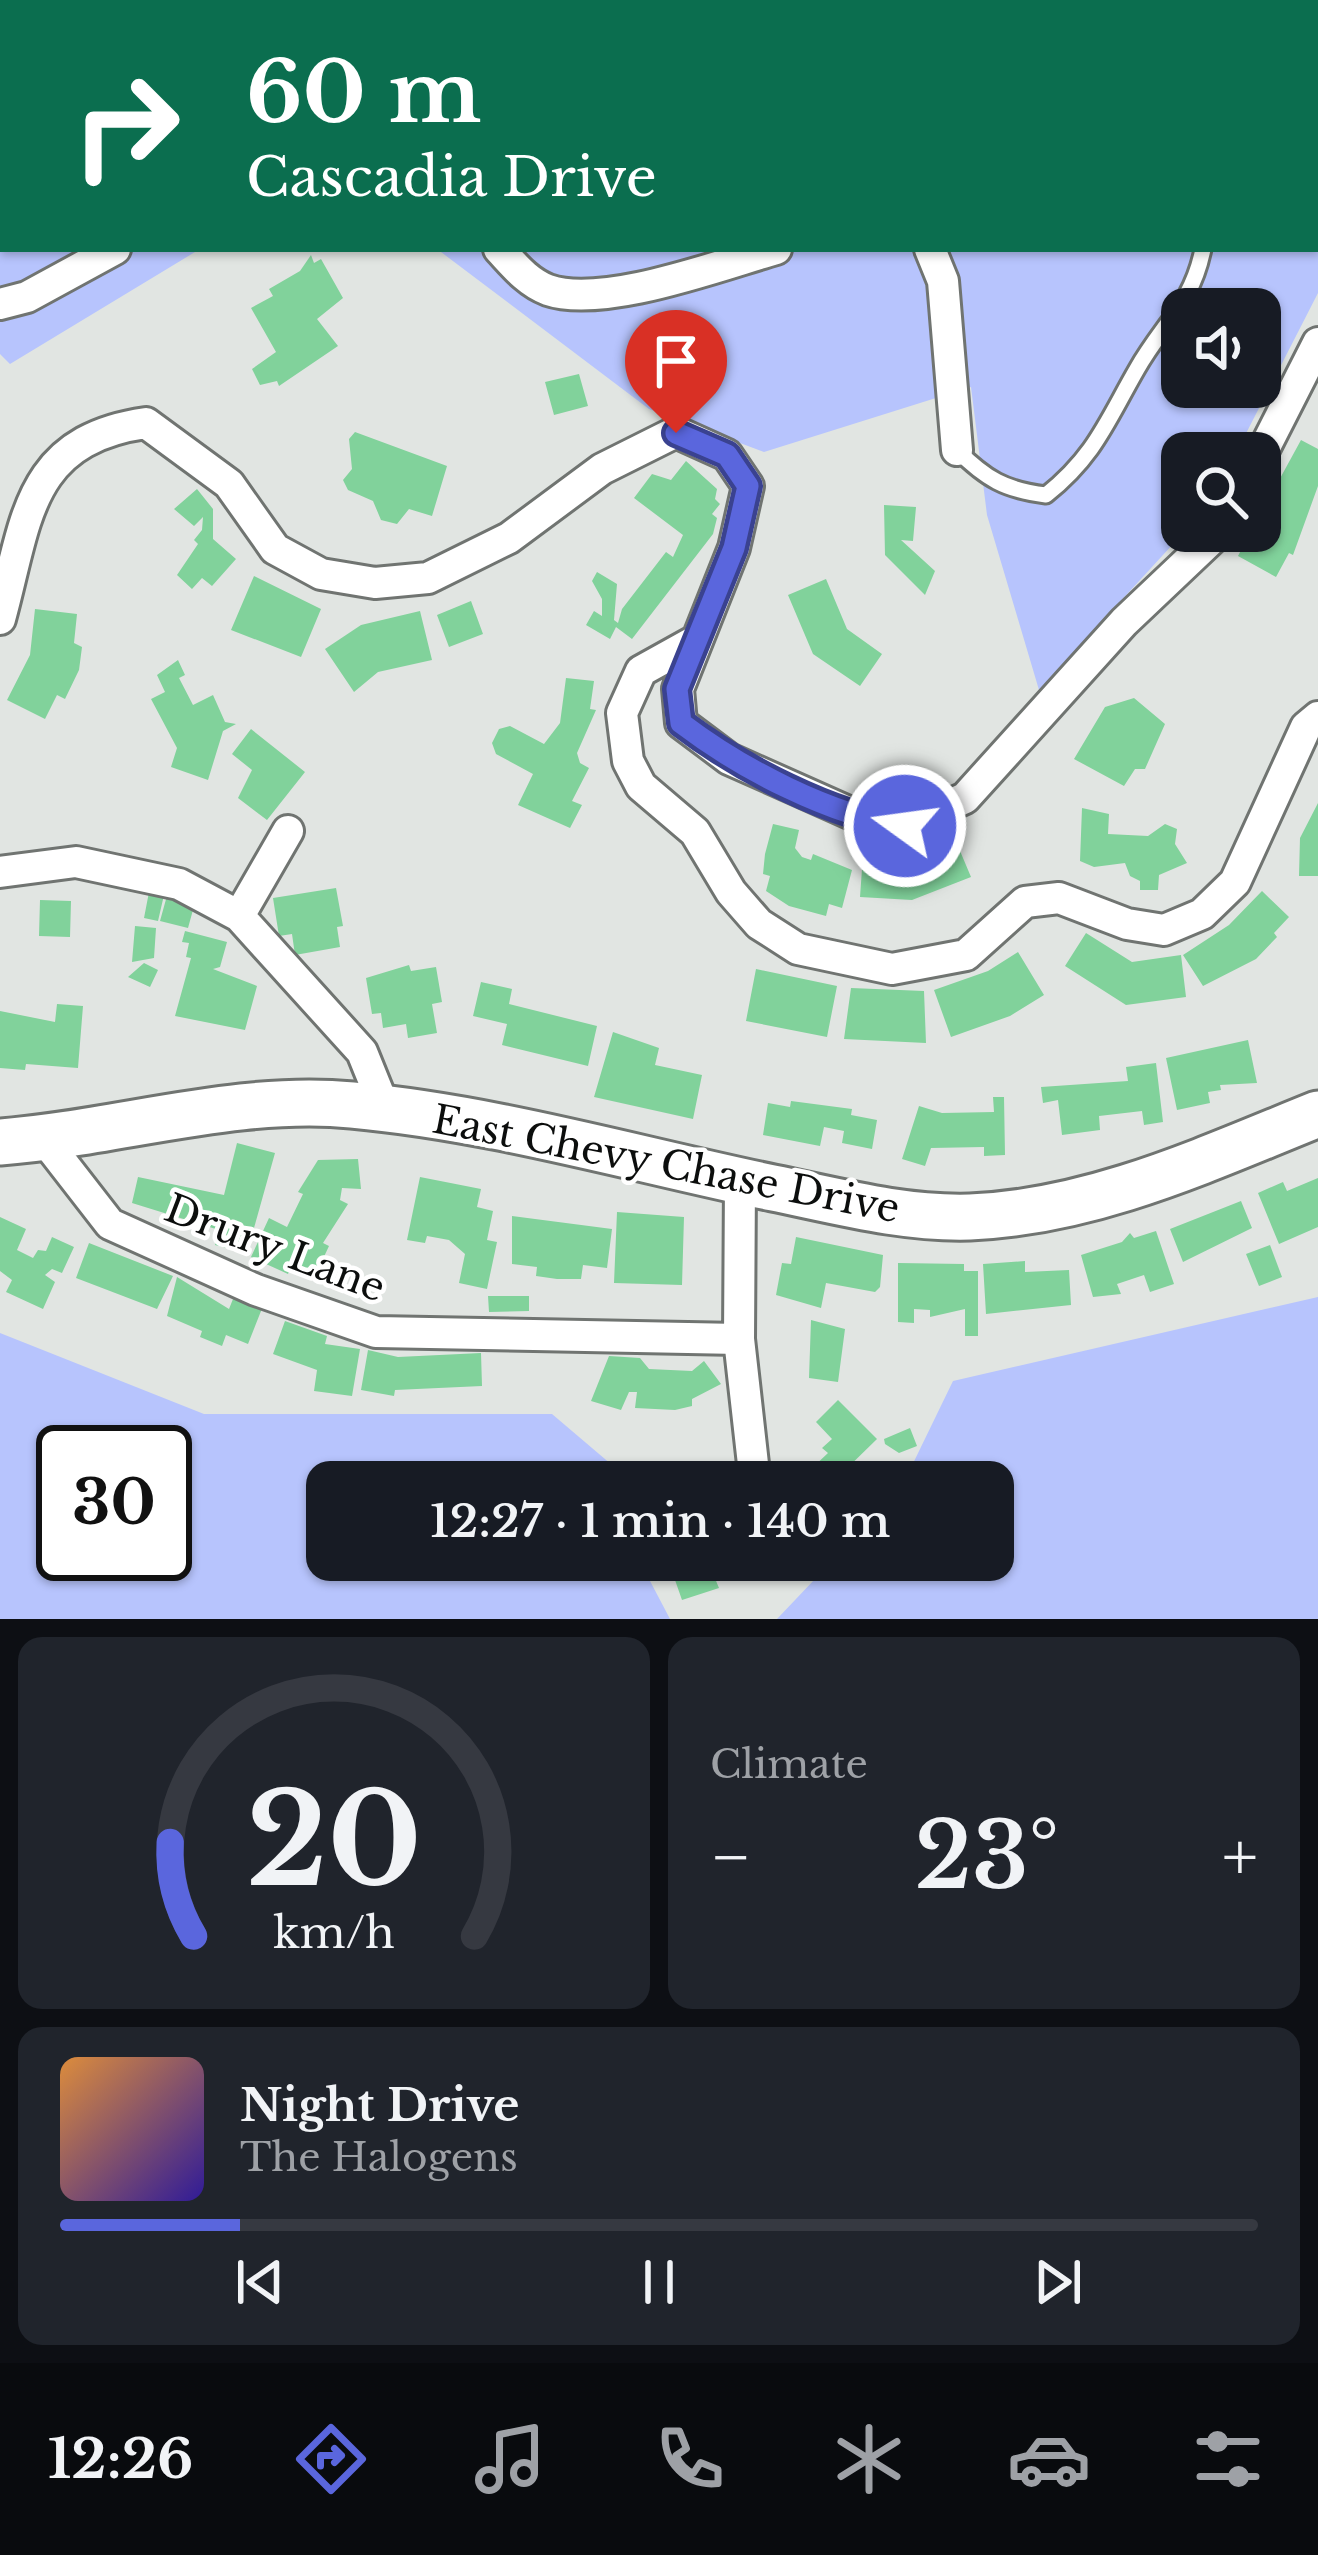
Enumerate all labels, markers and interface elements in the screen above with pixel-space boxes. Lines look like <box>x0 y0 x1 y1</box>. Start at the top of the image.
text: 60 m <box>246 41 481 145</box>
icon: right <box>48 48 204 204</box>
text: Cascadia Drive <box>246 144 657 211</box>
map controls <box>1161 288 1281 552</box>
button: sound <box>1161 288 1281 408</box>
pin <box>625 310 727 433</box>
icon: arrive <box>643 328 709 394</box>
button: search <box>1161 432 1281 552</box>
position arrow <box>842 763 968 889</box>
street label: East Chevy Chase Drive <box>428 1095 904 1233</box>
street label: Drury Lane <box>158 1184 392 1312</box>
speed limit sign: 30 <box>36 1425 192 1581</box>
text: 12:27 · 1 min · 140 m <box>430 1493 890 1549</box>
text: Climate <box>710 1740 868 1789</box>
text: 20 <box>246 1764 422 1919</box>
text: 23° <box>914 1801 1059 1912</box>
text: − <box>710 1816 752 1898</box>
text: + <box>1222 1816 1258 1898</box>
text: km/h <box>273 1906 395 1960</box>
text: Night Drive <box>240 2077 520 2133</box>
text: The Halogens <box>240 2133 518 2182</box>
icon: previous <box>227 2249 293 2315</box>
icon: pause <box>626 2249 692 2315</box>
icon: next <box>1025 2249 1091 2315</box>
icon: directions <box>289 2417 373 2501</box>
icon: music <box>468 2417 552 2501</box>
icon: phone <box>648 2417 732 2501</box>
icon: climate <box>827 2417 911 2501</box>
icon: car <box>1007 2417 1091 2501</box>
icon: filters <box>1186 2417 1270 2501</box>
text: 12:26 <box>48 2426 193 2493</box>

